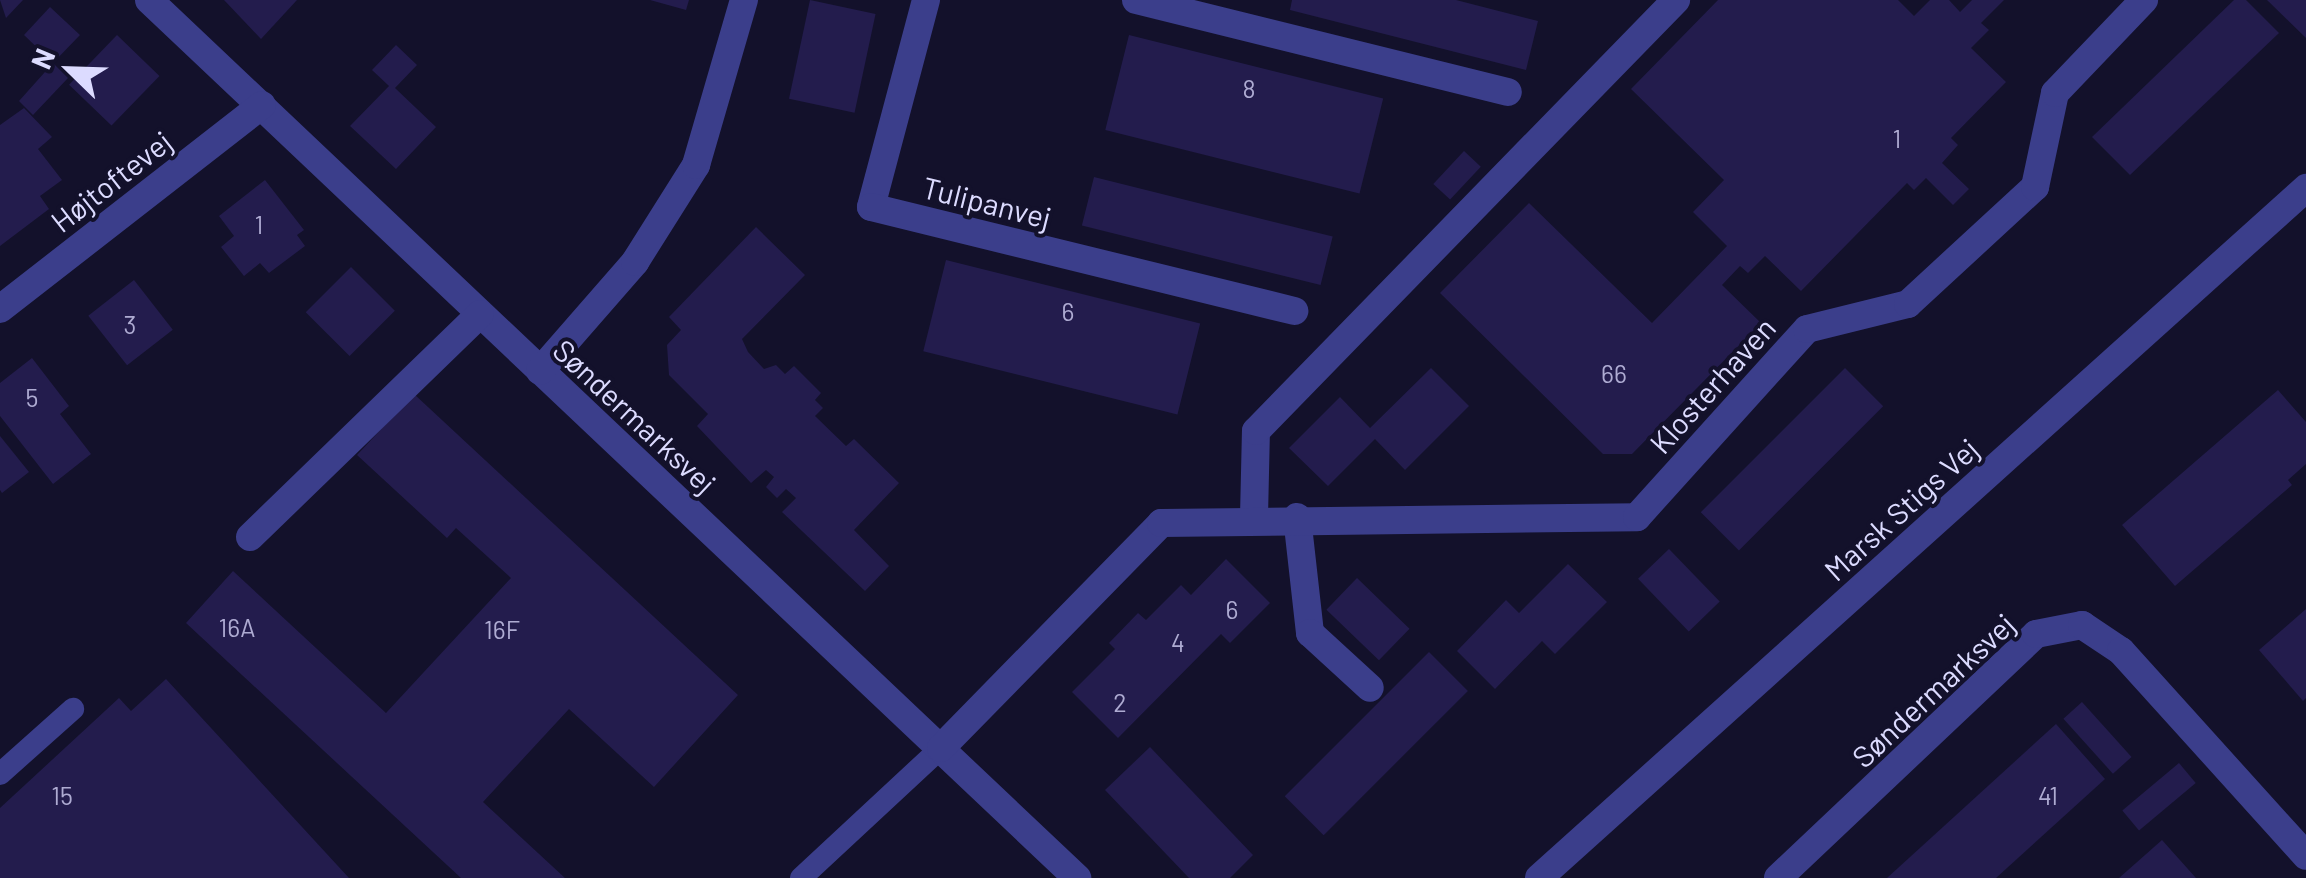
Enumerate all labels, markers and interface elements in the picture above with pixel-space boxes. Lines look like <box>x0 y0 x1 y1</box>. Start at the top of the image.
north arrow <box>20 20 120 120</box>
text: N <box>23 43 62 73</box>
house number: 8 <box>1242 73 1256 103</box>
street label: Højtoftevej <box>43 123 179 239</box>
house number: 1 <box>1893 123 1901 153</box>
street label: Tulipanvej <box>919 169 1055 235</box>
house number: 1 <box>255 209 263 239</box>
house number: 6 <box>1062 296 1074 326</box>
house number: 3 <box>124 309 136 339</box>
street label: Klosterhaven <box>1642 310 1782 460</box>
street label: Søndermarksvej <box>546 332 724 500</box>
house number: 66 <box>1601 358 1627 388</box>
house number: 5 <box>26 382 38 412</box>
street label: Marsk Stigs Vej <box>1817 430 1985 588</box>
house number: 6 <box>1226 594 1238 624</box>
street label: Søndermarksvej <box>1844 606 2022 774</box>
house number: 16A <box>219 612 255 642</box>
house number: 16F <box>484 614 520 644</box>
house number: 4 <box>1171 627 1185 657</box>
house number: 2 <box>1113 687 1127 717</box>
house number: 15 <box>51 780 73 810</box>
house number: 41 <box>2038 780 2058 810</box>

